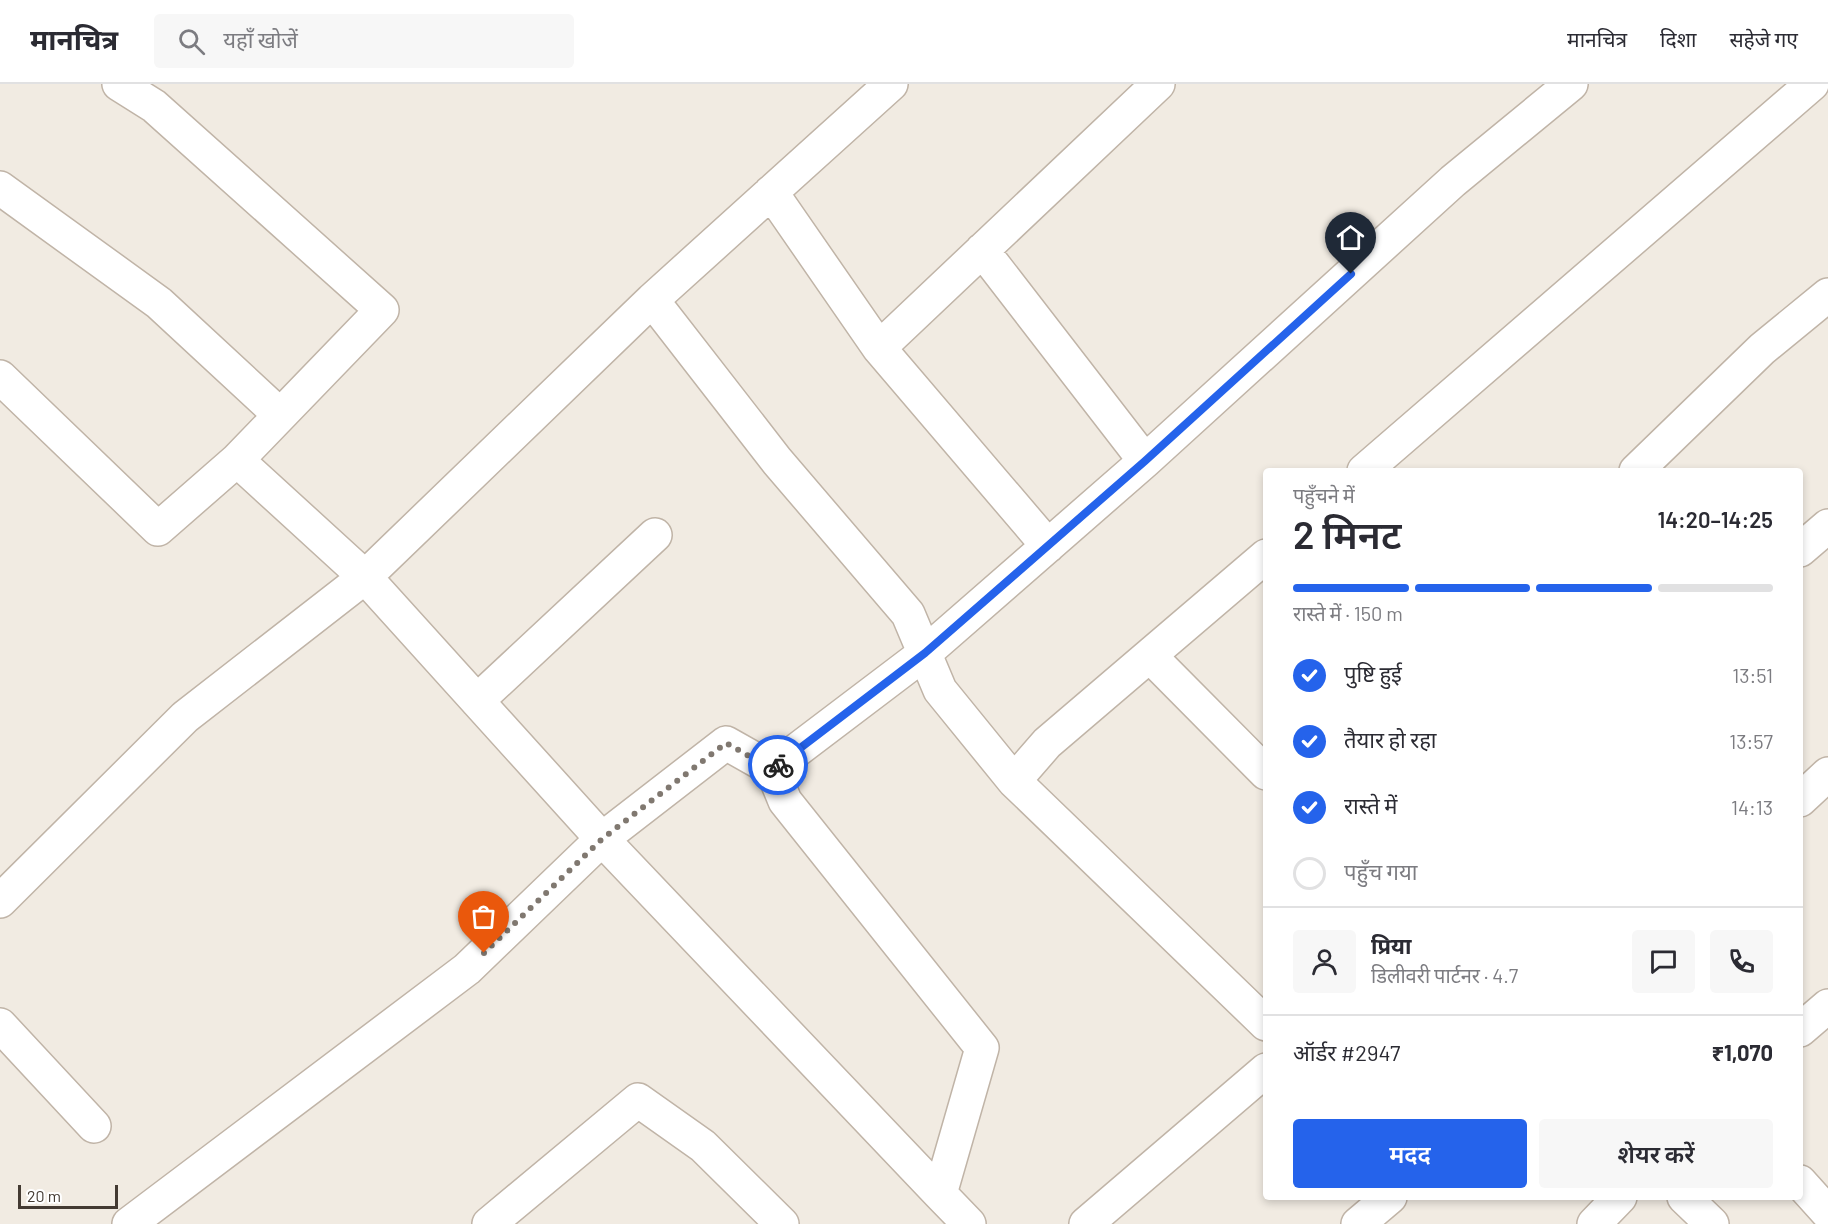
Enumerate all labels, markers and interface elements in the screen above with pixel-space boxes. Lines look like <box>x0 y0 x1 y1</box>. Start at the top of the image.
search box <box>154 14 574 68</box>
text: मानचित्र <box>30 22 118 56</box>
icon: search <box>175 25 208 58</box>
text: यहाँ खोजें <box>223 26 298 52</box>
text: मानचित्र <box>1567 26 1627 51</box>
text: दिशा <box>1660 26 1696 51</box>
text: सहेजे गए <box>1729 26 1798 51</box>
pin <box>1325 212 1376 274</box>
icon: home <box>1334 221 1367 254</box>
text: पहुँचने में <box>1293 483 1355 507</box>
text: 14:20–14:25 <box>1657 506 1773 532</box>
text: 2 मिनट <box>1293 510 1401 557</box>
text: रास्ते में · 150 m <box>1293 601 1403 625</box>
icon: check <box>1293 659 1326 692</box>
text: पुष्टि हुई <box>1344 660 1402 686</box>
text: 13:51 <box>1732 663 1773 687</box>
icon: check <box>1293 725 1326 758</box>
text: तैयार हो रहा <box>1344 726 1437 752</box>
text: 13:57 <box>1729 729 1773 753</box>
courier <box>748 735 808 795</box>
icon: bike <box>762 749 795 782</box>
icon: check <box>1293 791 1326 824</box>
text: रास्ते में <box>1344 792 1397 818</box>
text: 14:13 <box>1731 795 1773 819</box>
text: पहुँच गया <box>1344 858 1417 884</box>
pin <box>458 891 509 953</box>
icon: bag <box>467 900 500 933</box>
button: person <box>1293 930 1356 993</box>
button: chat <box>1632 930 1695 993</box>
button: phone <box>1710 930 1773 993</box>
text: प्रिया <box>1371 932 1411 958</box>
text: डिलीवरी पार्टनर · 4.7 <box>1371 963 1518 987</box>
text: ऑर्डर #2947 <box>1293 1039 1400 1065</box>
text: ₹1,070 <box>1711 1039 1773 1065</box>
button: मदद <box>1293 1119 1527 1188</box>
button: शेयर करें <box>1539 1119 1773 1188</box>
scale bar <box>18 1182 118 1210</box>
text: 20 m <box>27 1186 61 1205</box>

